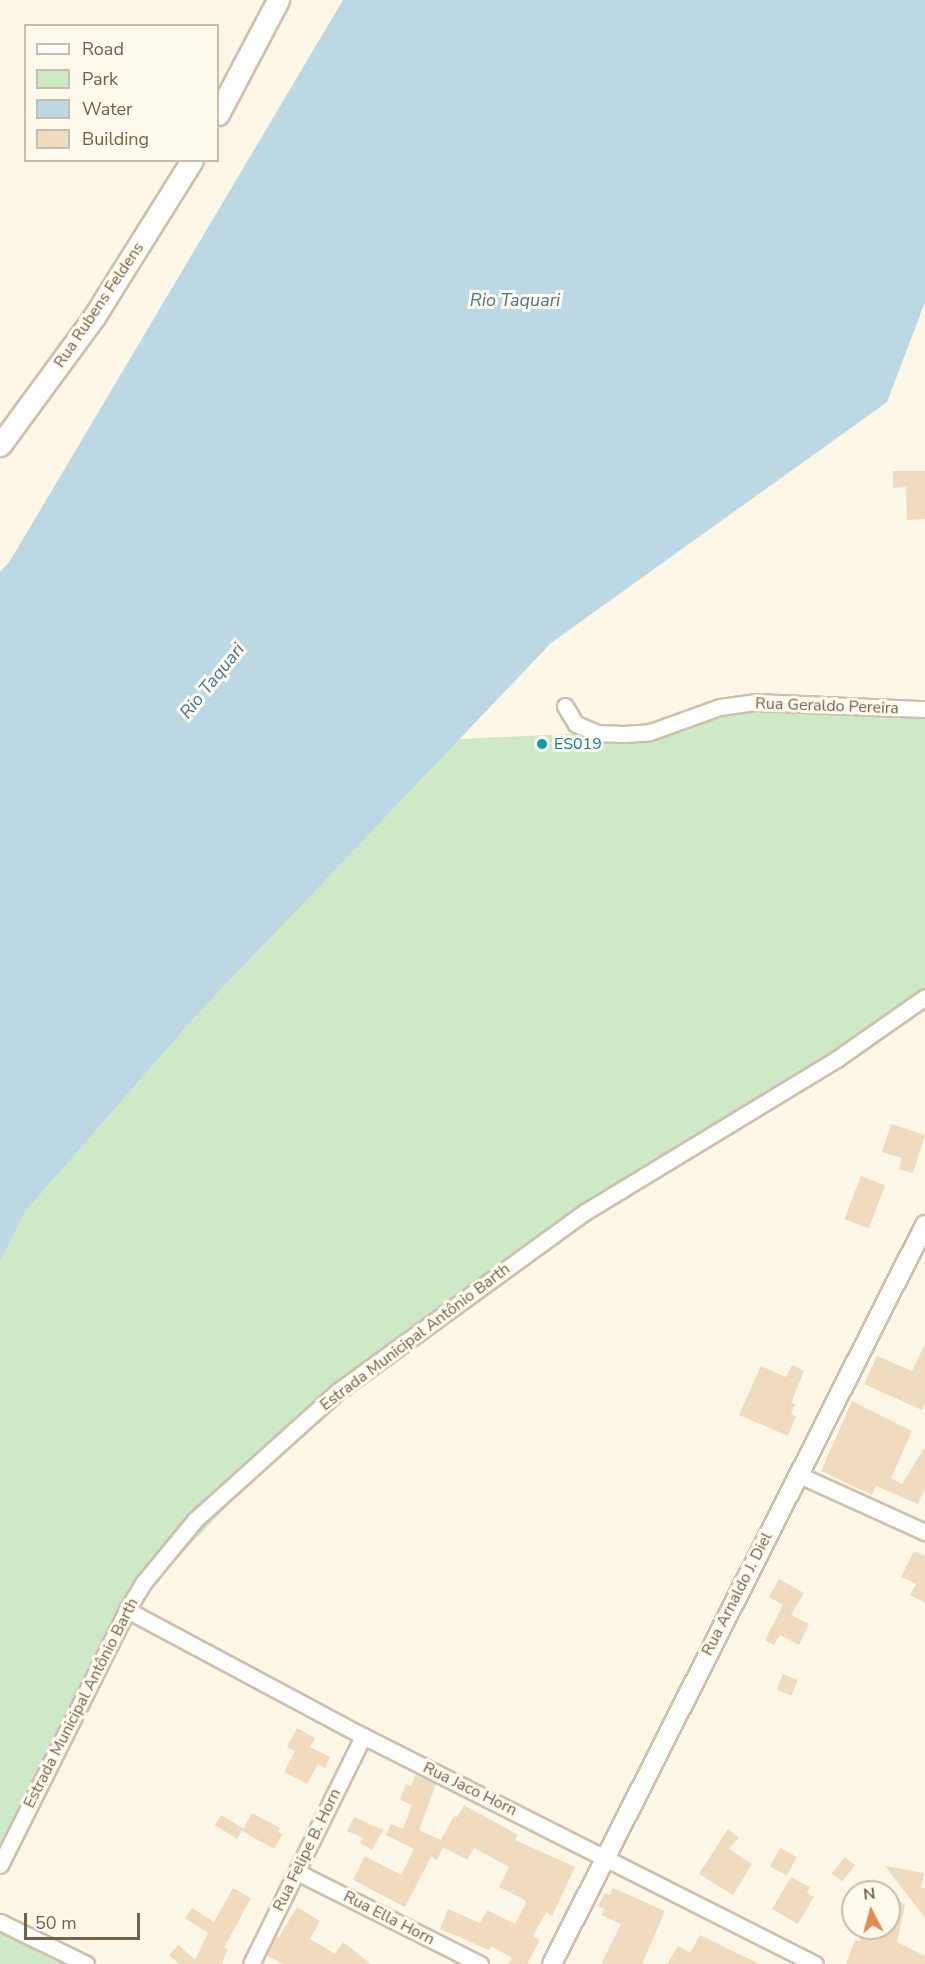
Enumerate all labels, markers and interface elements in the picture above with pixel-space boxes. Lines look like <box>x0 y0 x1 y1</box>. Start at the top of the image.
legend <box>24 24 219 162</box>
text: Road <box>82 37 124 61</box>
text: Park <box>82 67 118 91</box>
text: Water <box>82 97 133 121</box>
text: Building <box>82 127 149 151</box>
street label: Rua Rubens Feldens <box>50 239 148 371</box>
water label: Rio Taquari <box>470 289 560 311</box>
water label: Rio Taquari <box>175 639 249 723</box>
street label: Rua Geraldo Pereira <box>755 694 899 718</box>
place label: ES019 <box>554 734 602 754</box>
marker: ES019 <box>535 737 549 751</box>
street label: Estrada Municipal Antônio Barth <box>316 1259 514 1415</box>
street label: Rua Arnaldo J. Diel <box>698 1529 776 1659</box>
street label: Estrada Municipal Antônio Barth <box>20 1595 142 1811</box>
street label: Rua Jaco Horn <box>420 1758 520 1820</box>
street label: Rua Felipe B. Horn <box>269 1786 345 1914</box>
north arrow <box>841 1880 901 1940</box>
text: N <box>862 1883 876 1906</box>
street label: Rua Ella Horn <box>340 1887 438 1949</box>
scale bar <box>27 1901 142 1939</box>
text: 50 m <box>35 1911 77 1935</box>

